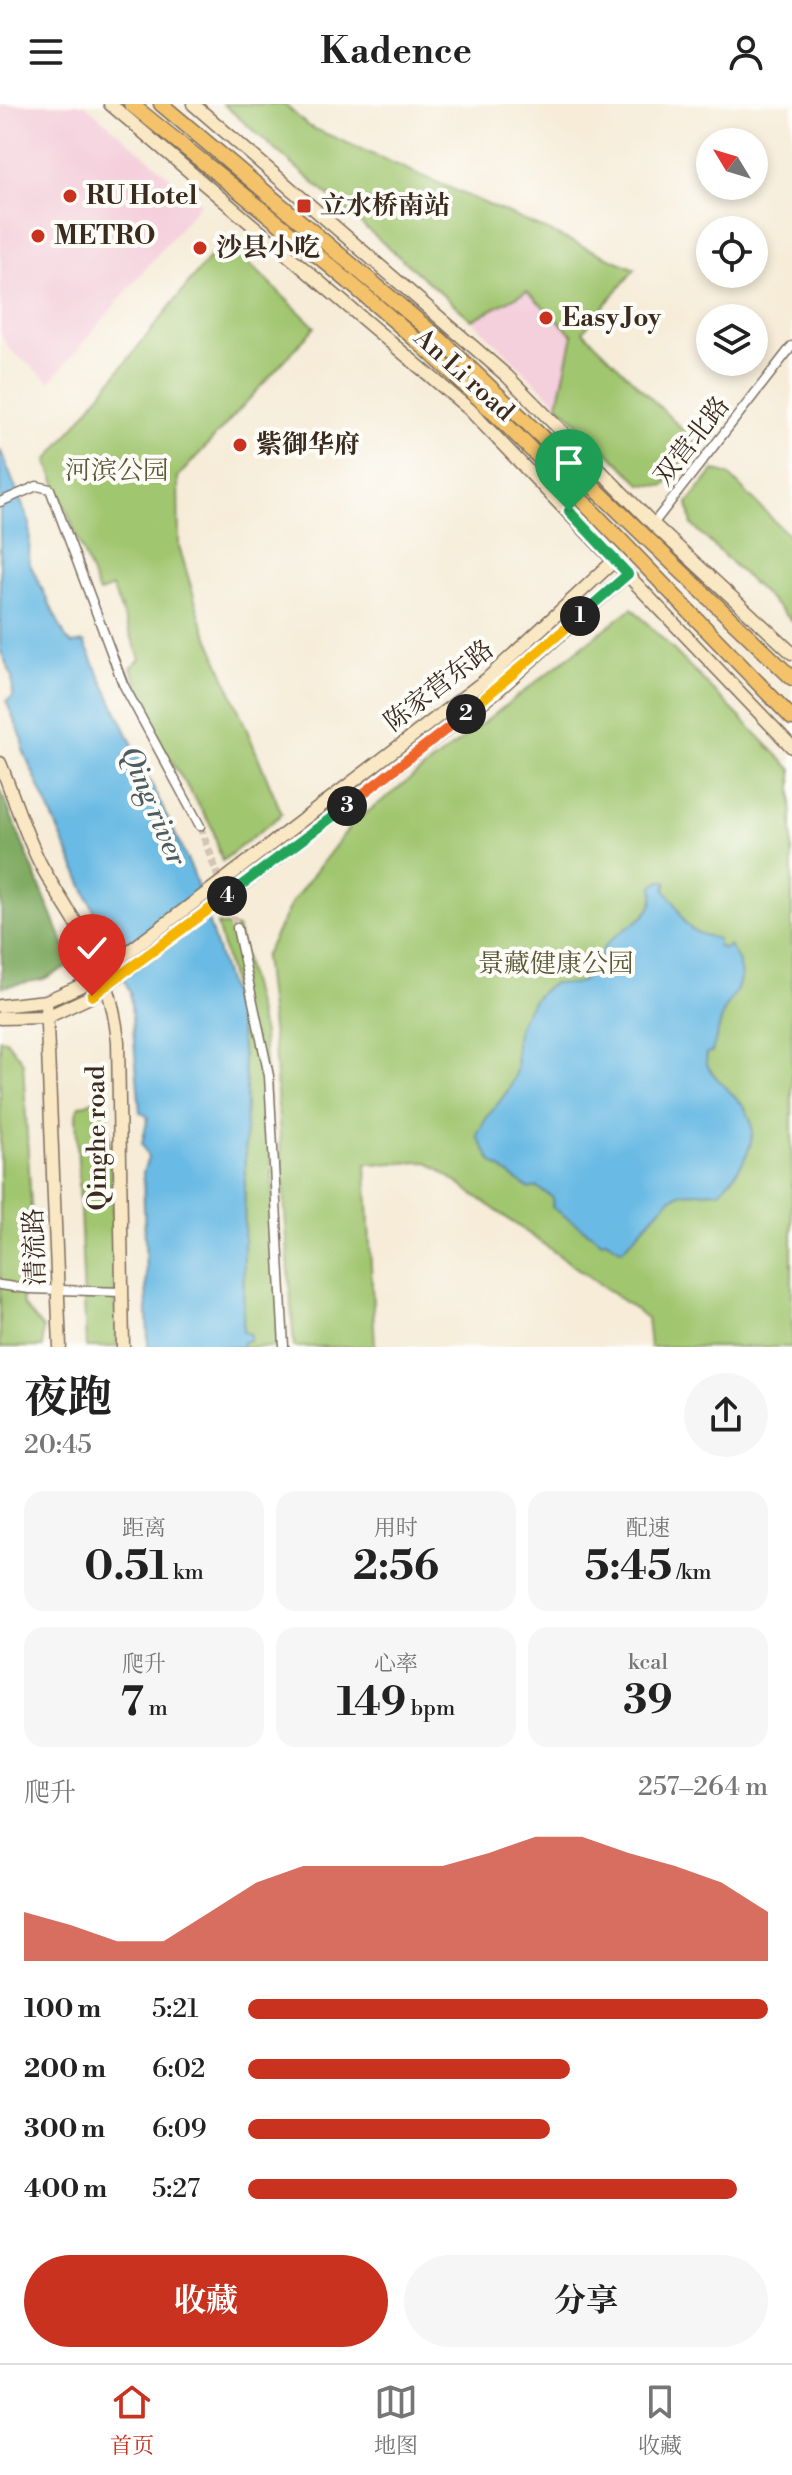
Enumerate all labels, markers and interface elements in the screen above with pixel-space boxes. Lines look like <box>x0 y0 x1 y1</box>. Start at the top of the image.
icon: menu <box>24 30 68 74</box>
text: Kadence <box>320 30 472 75</box>
icon: person <box>724 30 768 74</box>
north arrow <box>696 128 768 200</box>
map controls <box>696 128 768 376</box>
place label: RU Hotel <box>86 180 198 212</box>
marker: RU Hotel <box>61 187 79 205</box>
place label: 立水桥南站 <box>320 190 450 222</box>
marker: 立水桥南站 <box>295 197 313 215</box>
button: locate <box>696 216 768 288</box>
place label: METRO <box>54 220 155 252</box>
marker: METRO <box>29 227 47 245</box>
place label: 沙县小吃 <box>216 232 320 264</box>
marker: 沙县小吃 <box>191 239 209 257</box>
place label: Easy Joy <box>562 302 662 334</box>
button: layers <box>696 304 768 376</box>
marker: Easy Joy <box>537 309 555 327</box>
street label: An Li road <box>407 321 521 428</box>
street label: 双营北路 <box>647 390 737 492</box>
place label: 紫御华府 <box>256 429 360 461</box>
pin <box>535 429 603 511</box>
marker: 紫御华府 <box>231 436 249 454</box>
icon: arrive <box>547 441 591 485</box>
park label: 河滨公园 <box>65 455 169 487</box>
pin: 1 <box>560 596 600 636</box>
text: 1 <box>575 602 585 629</box>
street label: 陈家营东路 <box>378 633 500 739</box>
pin: 2 <box>446 694 486 734</box>
text: 2 <box>459 700 473 727</box>
water label: Qing river <box>112 741 194 872</box>
pin: 3 <box>327 786 367 826</box>
text: 3 <box>340 792 354 819</box>
pin: 4 <box>207 876 247 916</box>
text: 4 <box>220 882 234 909</box>
pin <box>58 914 126 996</box>
icon: check <box>70 926 114 970</box>
park label: 景藏健康公园 <box>478 948 634 980</box>
street label: Qinghe road <box>80 1065 114 1211</box>
street label: 清流路 <box>18 1207 52 1287</box>
text: 夜跑 <box>24 1371 112 1426</box>
button: share <box>684 1373 768 1457</box>
text: 20:45 <box>24 1429 92 1461</box>
text: 距离 <box>122 1515 166 1542</box>
text: 用时 <box>374 1515 418 1542</box>
text: 配速 <box>626 1515 670 1542</box>
text: 0.51 <box>84 1542 168 1592</box>
text: 2:56 <box>353 1542 439 1592</box>
text: 5:45 <box>585 1542 672 1592</box>
text: km <box>168 1559 204 1586</box>
text: /km <box>672 1559 711 1586</box>
text: kcal <box>628 1649 668 1676</box>
text: 爬升 <box>122 1651 166 1678</box>
text: 心率 <box>374 1651 418 1678</box>
text: 39 <box>623 1676 673 1726</box>
text: 7 <box>120 1678 144 1728</box>
text: 149 <box>337 1678 406 1728</box>
text: m <box>144 1695 168 1722</box>
text: bpm <box>406 1695 455 1722</box>
text: 257–264 m <box>638 1771 768 1803</box>
text: 爬升 <box>24 1777 76 1809</box>
text: 100 m <box>24 1993 101 2025</box>
text: 5:21 <box>152 1993 199 2025</box>
text: 200 m <box>24 2053 106 2085</box>
text: 6:02 <box>152 2053 205 2085</box>
text: 300 m <box>24 2113 105 2145</box>
text: 6:09 <box>152 2113 207 2145</box>
text: 400 m <box>24 2173 107 2205</box>
text: 5:27 <box>152 2173 200 2205</box>
button: 收藏 <box>24 2255 388 2347</box>
button: 分享 <box>404 2255 768 2347</box>
tab: 首页 <box>110 2380 154 2460</box>
tab: 地图 <box>374 2380 418 2460</box>
tab: 收藏 <box>638 2380 682 2460</box>

